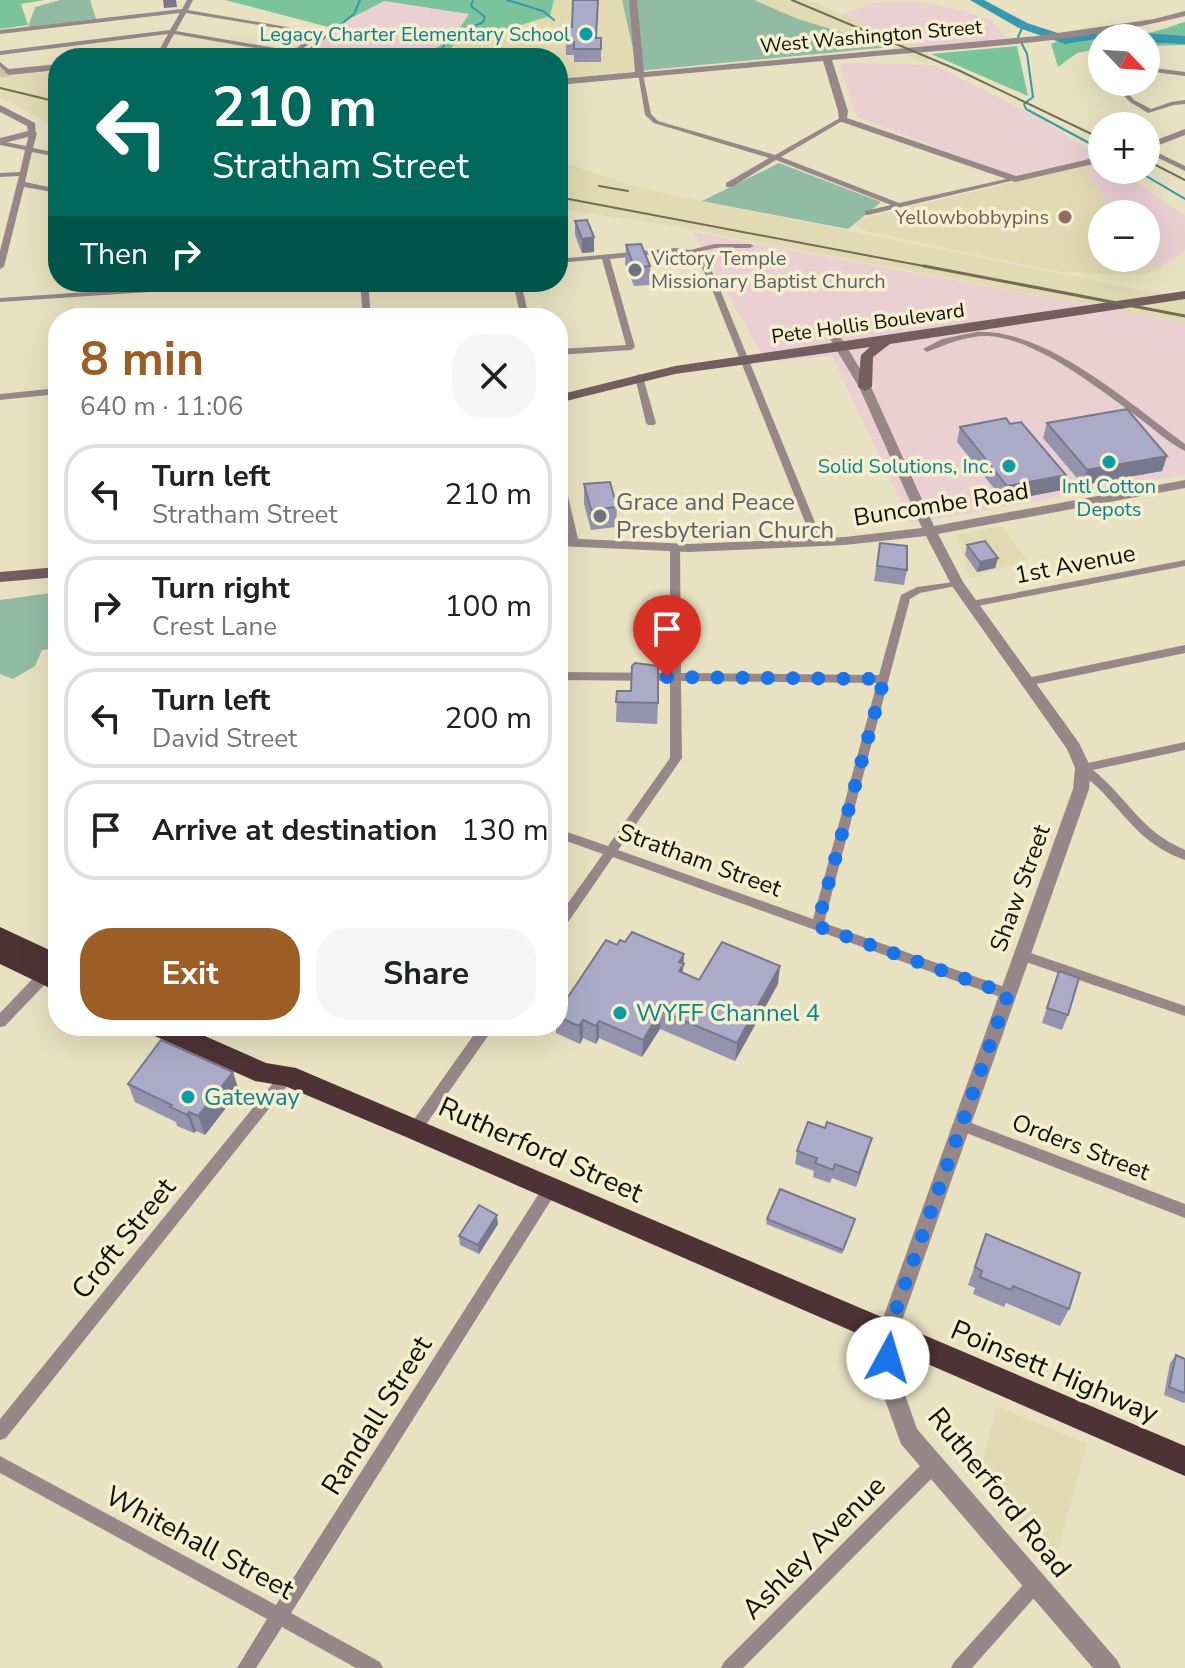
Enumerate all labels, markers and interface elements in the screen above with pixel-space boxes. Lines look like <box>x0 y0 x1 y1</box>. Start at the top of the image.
street label: West Washington Street <box>759 13 984 60</box>
place label: Legacy Charter Elementary School <box>259 21 570 48</box>
north arrow <box>1088 24 1160 96</box>
map controls <box>1088 24 1160 272</box>
marker: Legacy Charter Elementary School <box>577 25 595 43</box>
text: 210 m <box>212 69 377 146</box>
icon: left <box>80 80 184 184</box>
button: + <box>1088 112 1160 184</box>
text: Stratham Street <box>212 142 469 191</box>
button: − <box>1088 200 1160 272</box>
place label: Yellowbobbypins <box>894 204 1049 231</box>
marker: Yellowbobbypins <box>1056 208 1074 226</box>
icon: right <box>164 232 208 276</box>
text: Then <box>80 234 148 275</box>
place label: Victory Temple Missionary Baptist Church <box>650 245 886 295</box>
marker: Victory Temple Missionary Baptist Church <box>626 261 644 279</box>
street label: Pete Hollis Boulevard <box>770 297 966 350</box>
text: 8 min <box>80 326 204 392</box>
button: close <box>452 334 536 418</box>
text: 640 m · 11:06 <box>80 389 243 424</box>
place label: Solid Solutions, Inc. <box>818 453 993 480</box>
marker: Intl Cotton Depots <box>1100 453 1118 471</box>
text: Turn left <box>152 456 270 497</box>
marker: Solid Solutions, Inc. <box>1000 457 1018 475</box>
icon: left <box>84 472 128 516</box>
place label: Intl Cotton Depots <box>1062 473 1156 523</box>
text: 210 m <box>445 474 532 515</box>
street label: Buncombe Road <box>851 474 1031 534</box>
place label: Grace and Peace Presbyterian Church <box>616 486 834 546</box>
text: Stratham Street <box>152 497 338 532</box>
marker: Grace and Peace Presbyterian Church <box>591 507 609 525</box>
street label: 1st Avenue <box>1012 537 1138 591</box>
text: Turn right <box>152 568 290 609</box>
icon: right <box>84 584 128 628</box>
text: 100 m <box>445 586 532 627</box>
pin <box>633 595 701 677</box>
icon: arrive <box>645 607 689 651</box>
text: Crest Lane <box>152 609 277 644</box>
text: Turn left <box>152 680 270 721</box>
icon: left <box>84 696 128 740</box>
text: 200 m <box>445 698 532 739</box>
text: David Street <box>152 721 297 756</box>
icon: arrive <box>84 808 128 852</box>
text: Arrive at destination <box>152 810 437 851</box>
text: 130 m <box>461 810 549 851</box>
street label: Stratham Street <box>614 816 786 905</box>
street label: Shaw Street <box>982 820 1058 956</box>
button: Exit <box>80 928 300 1020</box>
button: Share <box>316 928 536 1020</box>
place label: WYFF Channel 4 <box>636 997 820 1029</box>
marker: WYFF Channel 4 <box>611 1004 629 1022</box>
place label: Gateway <box>204 1081 301 1113</box>
marker: Gateway <box>179 1088 197 1106</box>
street label: Rutherford Street <box>432 1088 649 1212</box>
street label: Orders Street <box>1007 1106 1155 1188</box>
street label: Croft Street <box>63 1170 185 1307</box>
street label: Poinsett Highway <box>945 1311 1165 1433</box>
position arrow <box>846 1316 930 1400</box>
street label: Randall Street <box>313 1329 441 1502</box>
street label: Rutherford Road <box>919 1400 1080 1586</box>
street label: Ashley Avenue <box>733 1467 894 1628</box>
street label: Whitehall Street <box>98 1477 301 1609</box>

